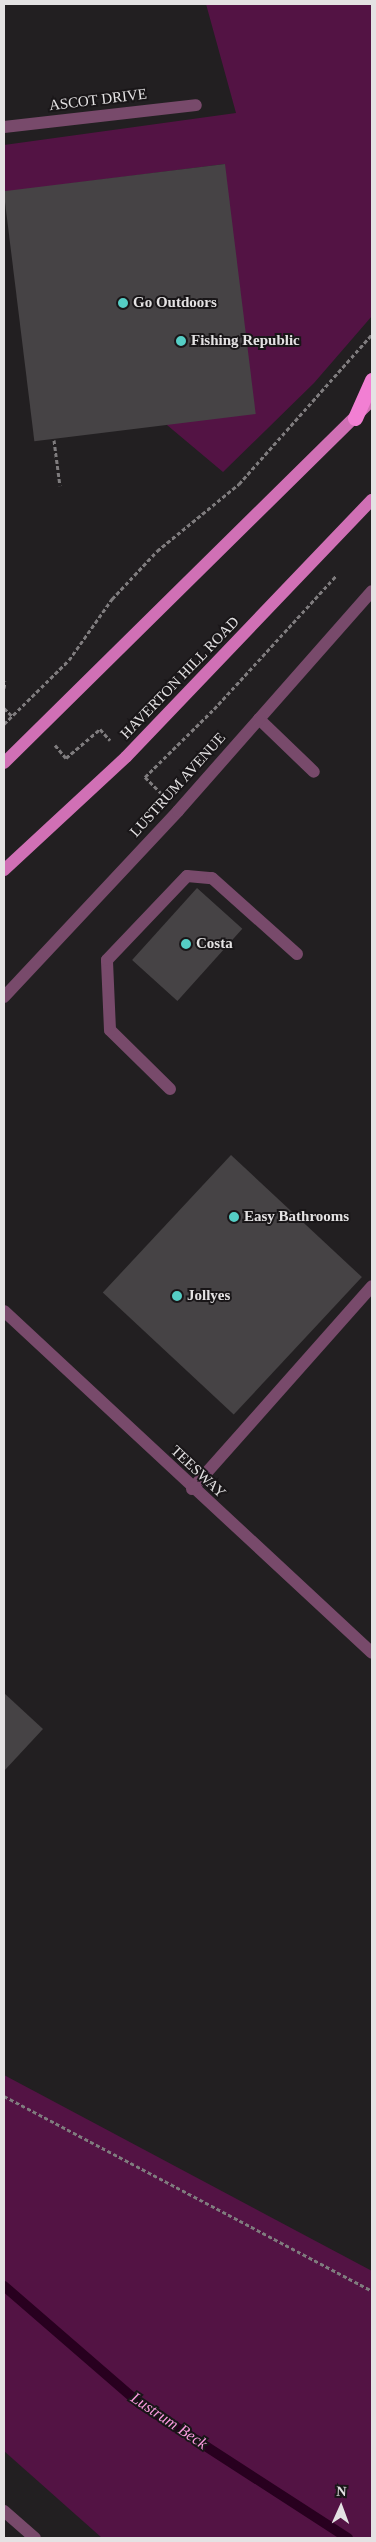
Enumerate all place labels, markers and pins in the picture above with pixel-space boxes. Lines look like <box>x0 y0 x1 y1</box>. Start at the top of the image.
place label: Go Outdoors <box>133 294 217 312</box>
marker: Go Outdoors <box>117 297 129 309</box>
place label: Fishing Republic <box>191 332 300 350</box>
marker: Fishing Republic <box>175 335 187 347</box>
place label: Costa <box>196 935 233 953</box>
marker: Costa <box>180 938 192 950</box>
place label: Easy Bathrooms <box>244 1208 349 1226</box>
marker: Easy Bathrooms <box>228 1211 240 1223</box>
place label: Jollyes <box>187 1287 230 1305</box>
marker: Jollyes <box>171 1290 183 1302</box>

